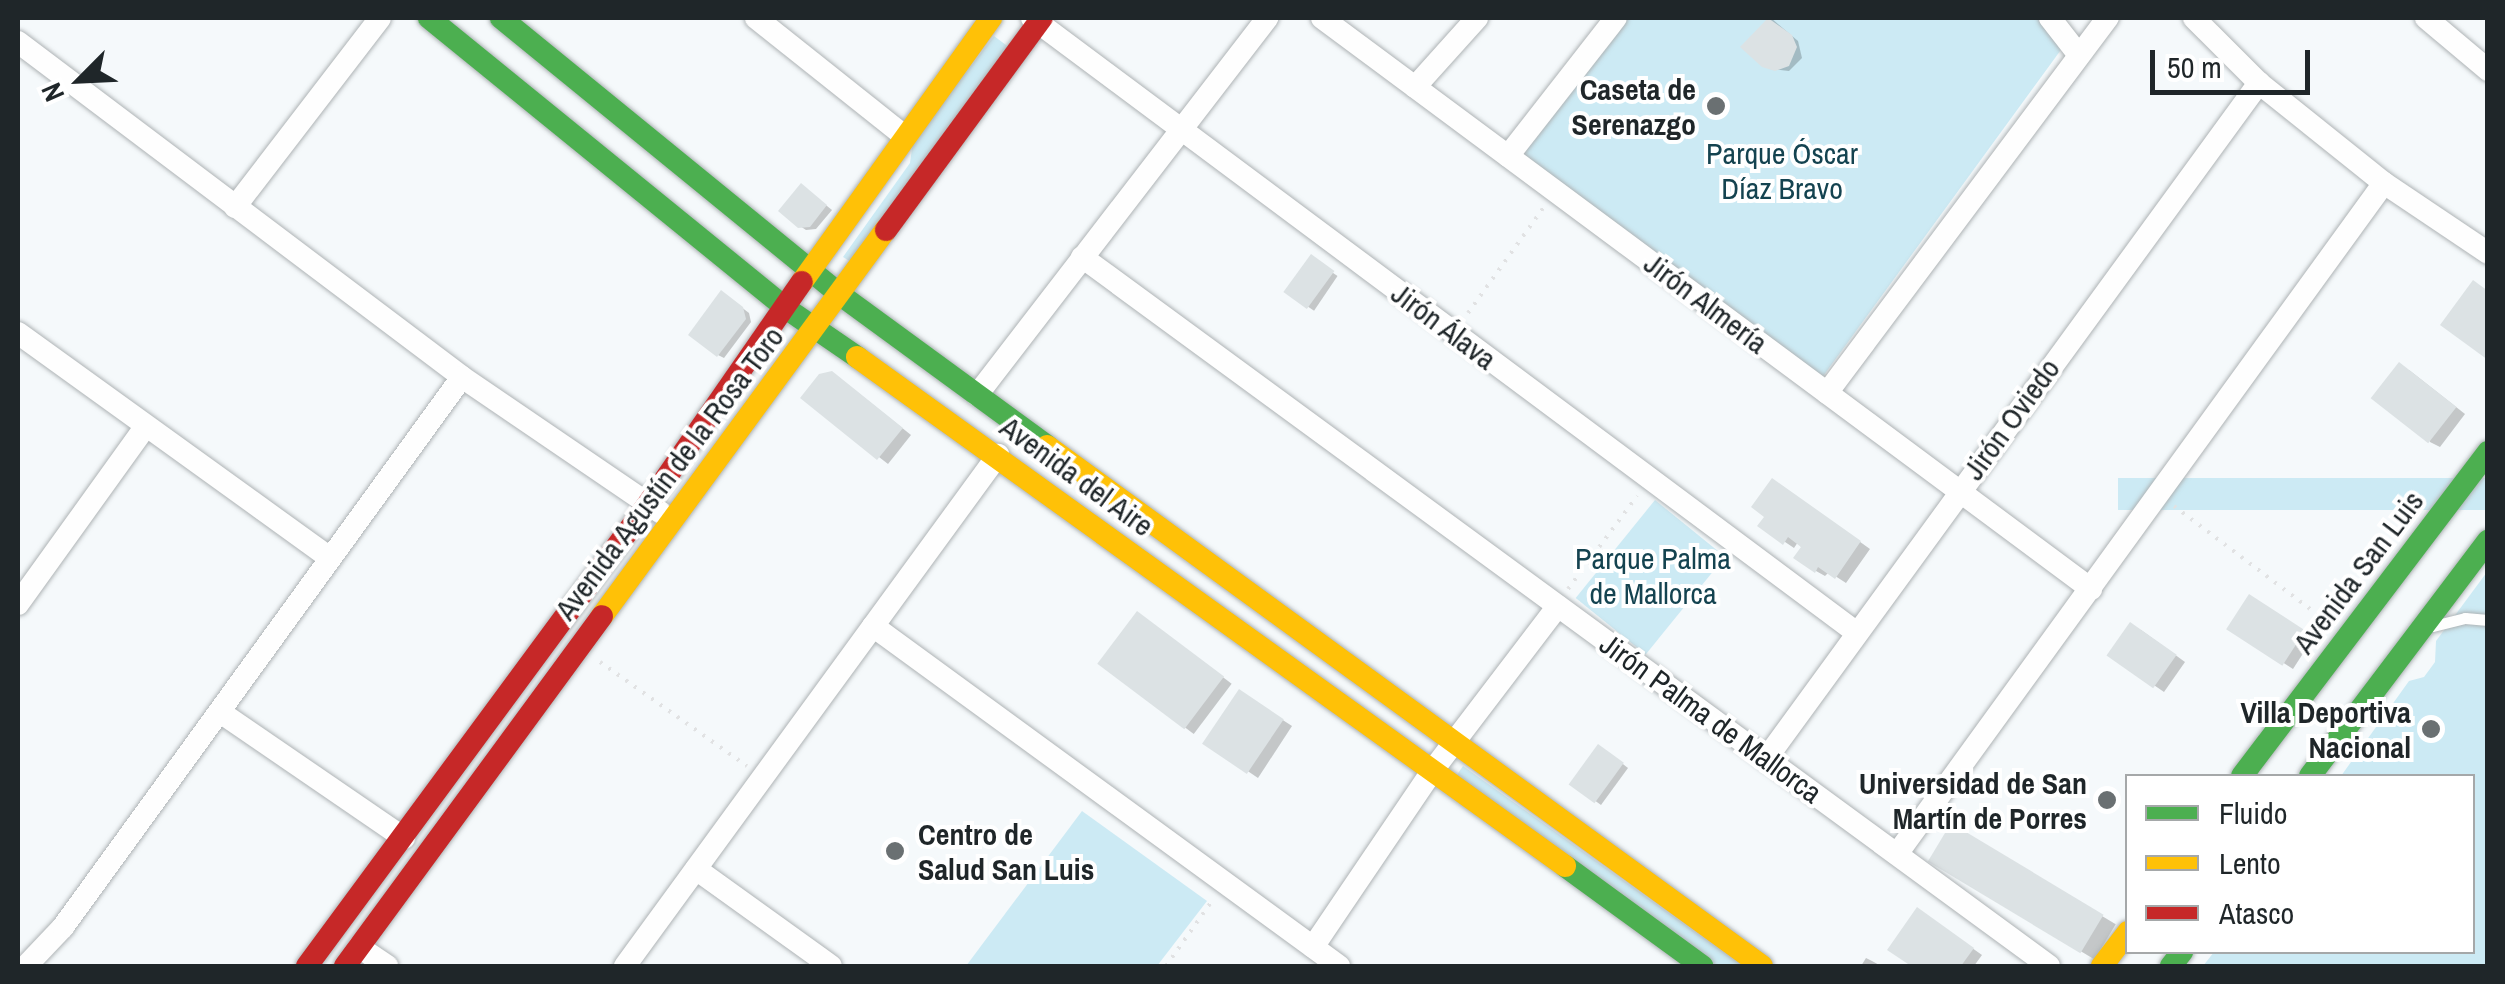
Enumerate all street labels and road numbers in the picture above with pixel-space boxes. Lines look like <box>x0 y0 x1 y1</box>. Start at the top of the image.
street label: Jirón Almería <box>1637 245 1775 361</box>
street label: Jirón Álava <box>1384 275 1504 377</box>
street label: Avenida Agustín de la Rosa Toro <box>547 319 791 627</box>
street label: Jirón Oviedo <box>1955 351 2067 487</box>
street label: Avenida del Aire <box>993 408 1161 544</box>
street label: Avenida San Luis <box>2285 484 2431 660</box>
street label: Jirón Palma de Mallorca <box>1593 625 1829 811</box>

